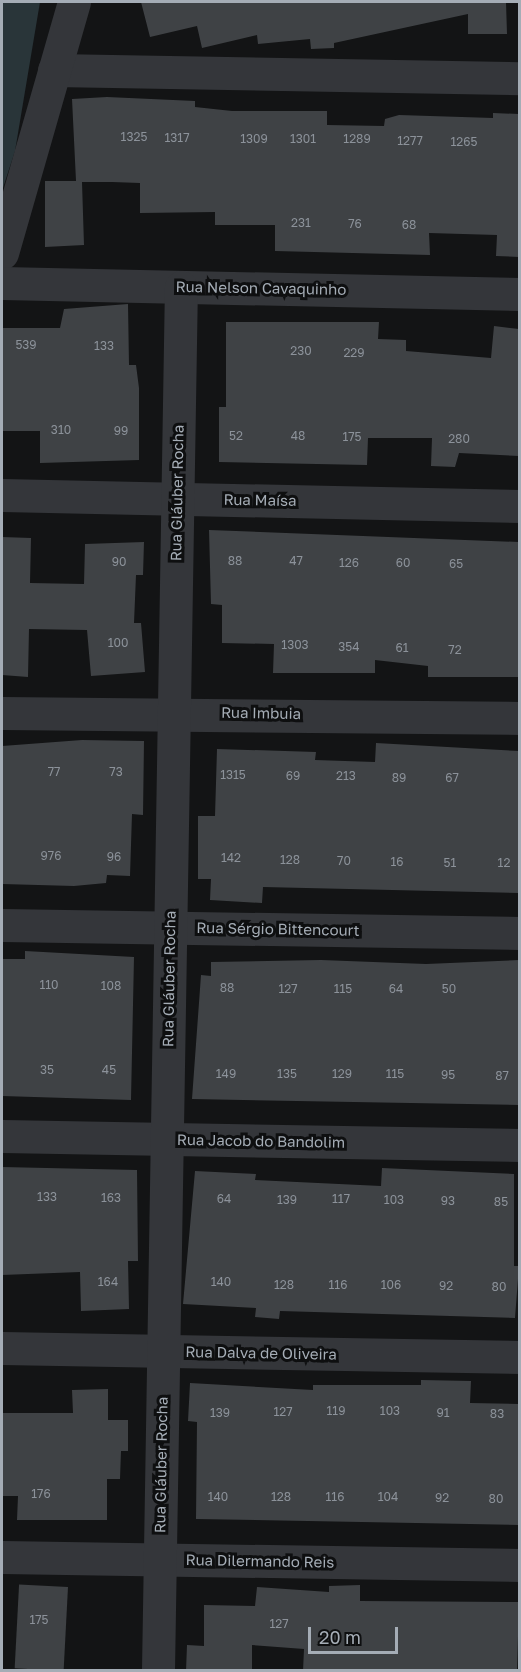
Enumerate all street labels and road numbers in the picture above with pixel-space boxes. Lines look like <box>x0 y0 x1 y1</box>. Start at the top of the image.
street label: Rua Nelson Cavaquinho <box>176 278 346 298</box>
street label: Rua Gláuber Rocha <box>167 425 187 561</box>
street label: Rua Maísa <box>223 490 297 510</box>
street label: Rua Imbuia <box>221 703 301 723</box>
street label: Rua Gláuber Rocha <box>159 911 179 1047</box>
street label: Rua Sérgio Bittencourt <box>196 919 360 939</box>
street label: Rua Jacob do Bandolim <box>177 1131 345 1151</box>
street label: Rua Dalva de Oliveira <box>185 1343 337 1363</box>
street label: Rua Gláuber Rocha <box>151 1397 171 1533</box>
street label: Rua Dilermando Reis <box>186 1551 334 1571</box>

